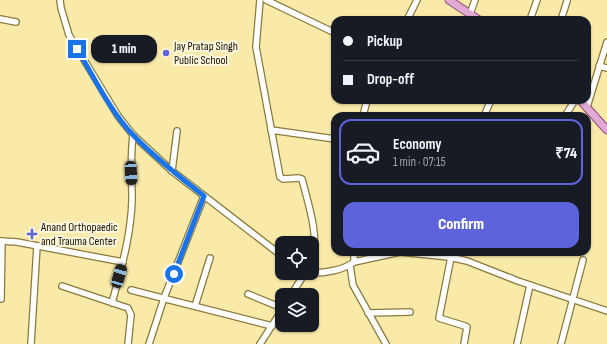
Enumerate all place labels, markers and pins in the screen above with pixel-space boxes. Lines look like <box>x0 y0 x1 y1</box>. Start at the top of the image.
place label: Jay Pratap Singh Public School <box>173 39 238 68</box>
marker: Jay Pratap Singh Public School <box>161 48 171 58</box>
place label: Anand Orthopaedic and Trauma Center <box>40 220 118 249</box>
marker: Anand Orthopaedic and Trauma Center <box>26 228 38 240</box>

